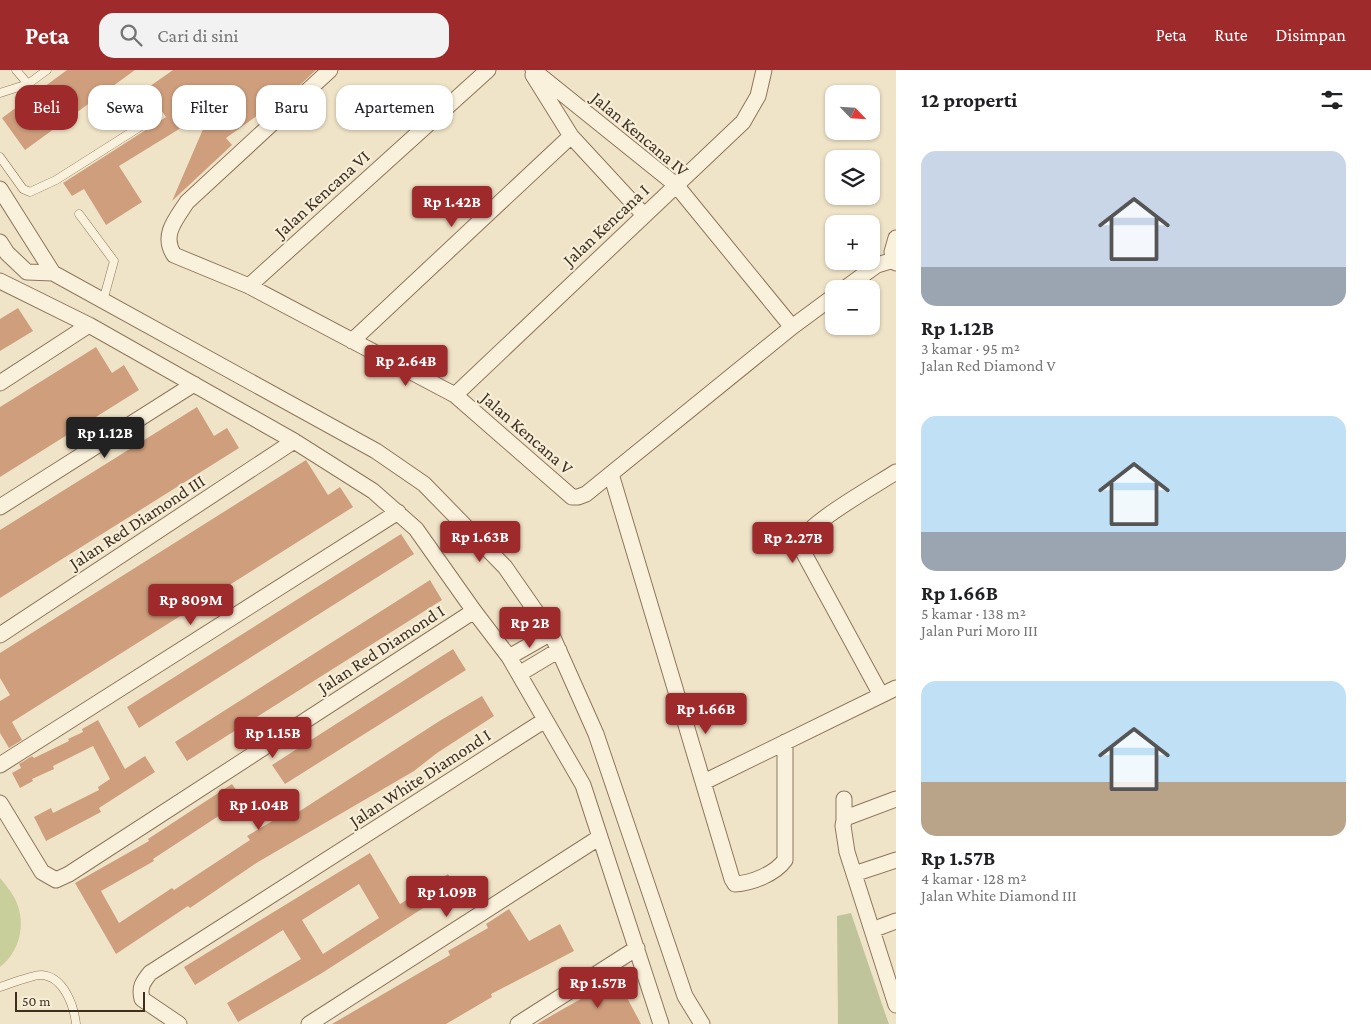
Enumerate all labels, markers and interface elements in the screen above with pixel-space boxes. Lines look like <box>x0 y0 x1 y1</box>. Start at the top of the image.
search box <box>99 13 449 58</box>
icon: search <box>117 21 145 49</box>
text: Peta <box>25 22 69 49</box>
text: Cari di sini <box>157 25 239 46</box>
text: Peta <box>1156 25 1187 45</box>
text: Rute <box>1215 25 1248 45</box>
text: Disimpan <box>1276 25 1346 45</box>
chip: Beli <box>15 85 78 130</box>
chip: Sewa <box>88 85 162 130</box>
chip: Filter <box>172 85 246 130</box>
chip: Baru <box>256 85 326 130</box>
chip: Apartemen <box>336 85 453 130</box>
north arrow <box>825 85 880 140</box>
map controls <box>825 85 880 335</box>
street label: Jalan Kencana IV <box>586 86 693 181</box>
icon: filters <box>1318 86 1346 114</box>
text: 12 properti <box>921 88 1017 112</box>
street label: Jalan Kencana VI <box>269 146 373 243</box>
button: layers <box>825 150 880 205</box>
street label: Jalan Kencana I <box>557 180 653 271</box>
icon: home <box>1089 184 1179 274</box>
pin: Rp 1.42B <box>400 186 504 228</box>
text: Rp 1.42B <box>423 193 481 210</box>
button: + <box>825 215 880 270</box>
button: − <box>825 280 880 335</box>
text: Rp 1.12B <box>921 316 994 340</box>
text: 3 kamar · 95 m² <box>921 340 1020 357</box>
pin: Rp 2.64B <box>354 344 458 387</box>
text: Rp 2.64B <box>376 352 436 369</box>
text: Jalan Red Diamond V <box>921 357 1056 374</box>
street label: Jalan Kencana V <box>476 386 577 479</box>
pin: Rp 1.12B <box>53 416 157 459</box>
text: Rp 1.12B <box>77 424 133 441</box>
icon: home <box>1089 449 1179 539</box>
street label: Jalan Red Diamond III <box>64 471 209 574</box>
pin: Rp 1.63B <box>428 520 532 563</box>
pin: Rp 2.27B <box>741 522 845 564</box>
text: Rp 1.63B <box>451 528 509 545</box>
text: Rp 2.27B <box>763 529 823 546</box>
text: Rp 1.66B <box>921 581 998 605</box>
pin: Rp 809M <box>145 584 237 626</box>
text: Rp 809M <box>159 591 223 608</box>
street label: Jalan Red Diamond I <box>312 601 448 698</box>
text: 5 kamar · 138 m² <box>921 605 1026 622</box>
pin: Rp 2B <box>495 606 565 649</box>
text: Rp 2B <box>510 614 550 631</box>
text: Jalan Puri Moro III <box>921 622 1038 639</box>
pin: Rp 1.66B <box>654 692 758 735</box>
text: Rp 1.66B <box>677 700 735 717</box>
icon: home <box>1089 714 1179 804</box>
pin: Rp 1.15B <box>221 716 325 759</box>
text: Rp 1.15B <box>245 724 301 741</box>
street label: Jalan White Diamond I <box>344 725 494 832</box>
pin: Rp 1.04B <box>207 788 311 831</box>
text: Rp 1.04B <box>229 796 289 813</box>
text: Rp 1.57B <box>921 846 995 870</box>
text: 4 kamar · 128 m² <box>921 870 1027 887</box>
pin: Rp 1.09B <box>395 876 499 918</box>
text: Rp 1.09B <box>417 883 477 900</box>
text: Jalan White Diamond III <box>921 887 1077 904</box>
pin: Rp 1.57B <box>546 966 650 1009</box>
text: Rp 1.57B <box>570 974 626 991</box>
scale bar <box>15 989 145 1012</box>
text: 50 m <box>22 993 50 1009</box>

